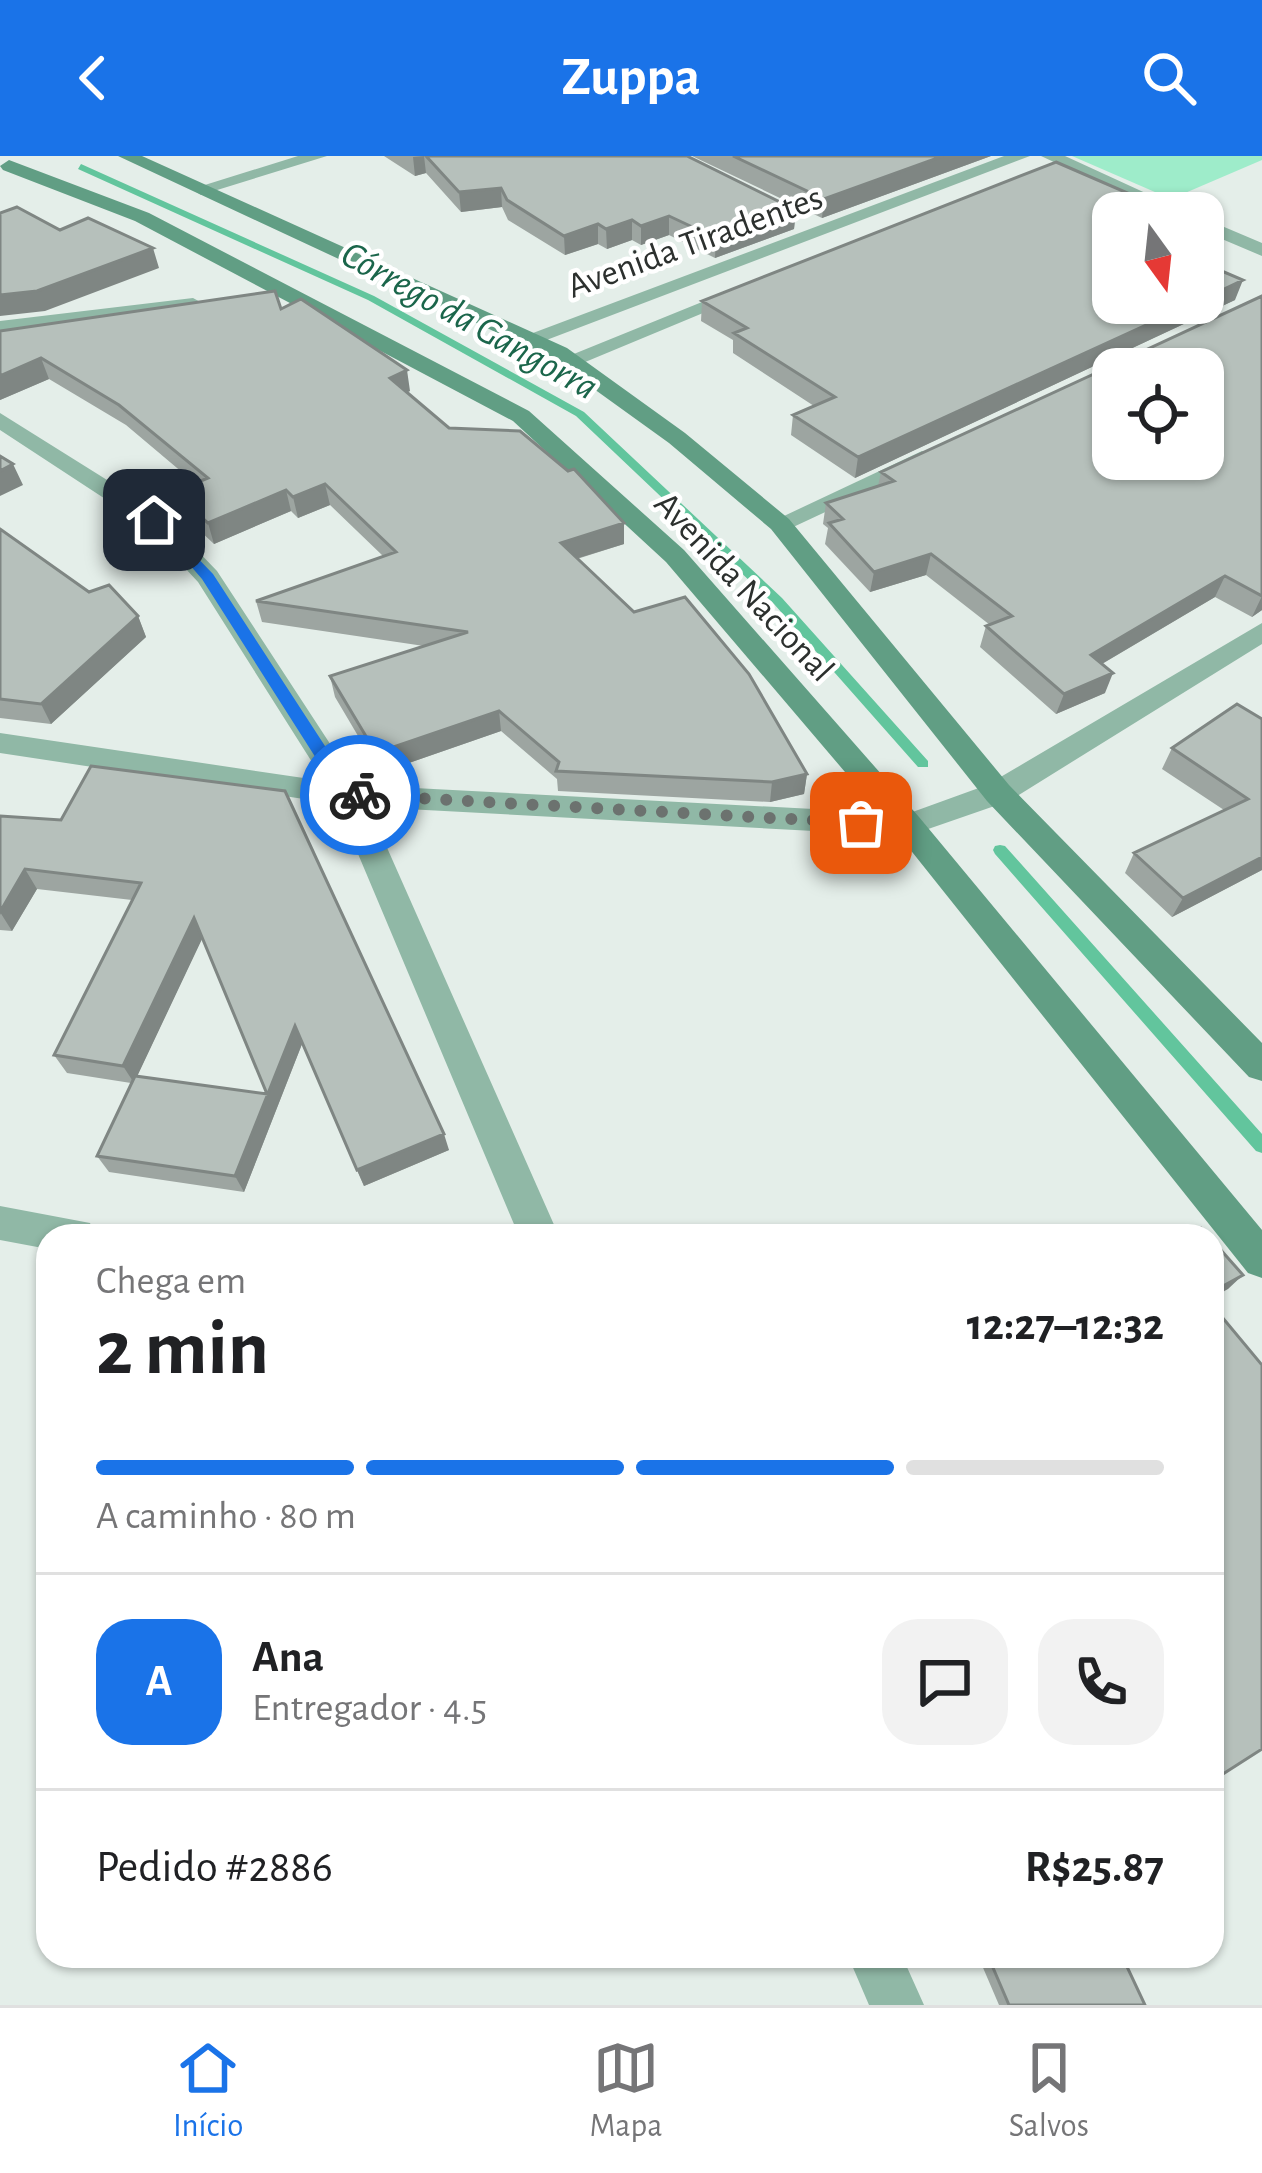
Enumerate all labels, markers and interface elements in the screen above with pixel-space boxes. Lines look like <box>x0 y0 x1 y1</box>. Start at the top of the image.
icon: back <box>60 45 126 111</box>
icon: search <box>1136 45 1202 111</box>
text: Zuppa <box>562 51 700 105</box>
street label: Avenida Tiradentes <box>563 179 827 305</box>
north arrow <box>1092 192 1224 324</box>
map controls <box>1092 192 1224 480</box>
water label: Córrego da Gangorra <box>334 235 604 407</box>
button: locate <box>1092 348 1224 480</box>
pin <box>103 469 205 571</box>
street label: Avenida Nacional <box>647 485 841 689</box>
icon: home <box>121 487 187 553</box>
courier <box>300 735 420 855</box>
icon: bike <box>327 762 393 828</box>
pin <box>810 772 912 874</box>
icon: bag <box>828 790 894 856</box>
text: Chega em <box>96 1262 246 1301</box>
text: 12:27–12:32 <box>967 1303 1164 1348</box>
text: 2 min <box>96 1311 269 1389</box>
text: A caminho · 80 m <box>96 1497 356 1536</box>
button: chat <box>882 1619 1008 1745</box>
button: phone <box>1038 1619 1164 1745</box>
text: Ana <box>252 1635 324 1680</box>
text: A <box>145 1659 173 1704</box>
text: Entregador · 4.5 <box>252 1689 487 1728</box>
text: Pedido #2886 <box>96 1845 333 1890</box>
text: R$25.87 <box>1025 1845 1164 1890</box>
tab: Início <box>173 2035 243 2147</box>
tab: Mapa <box>590 2035 663 2147</box>
tab: Salvos <box>1009 2035 1089 2147</box>

